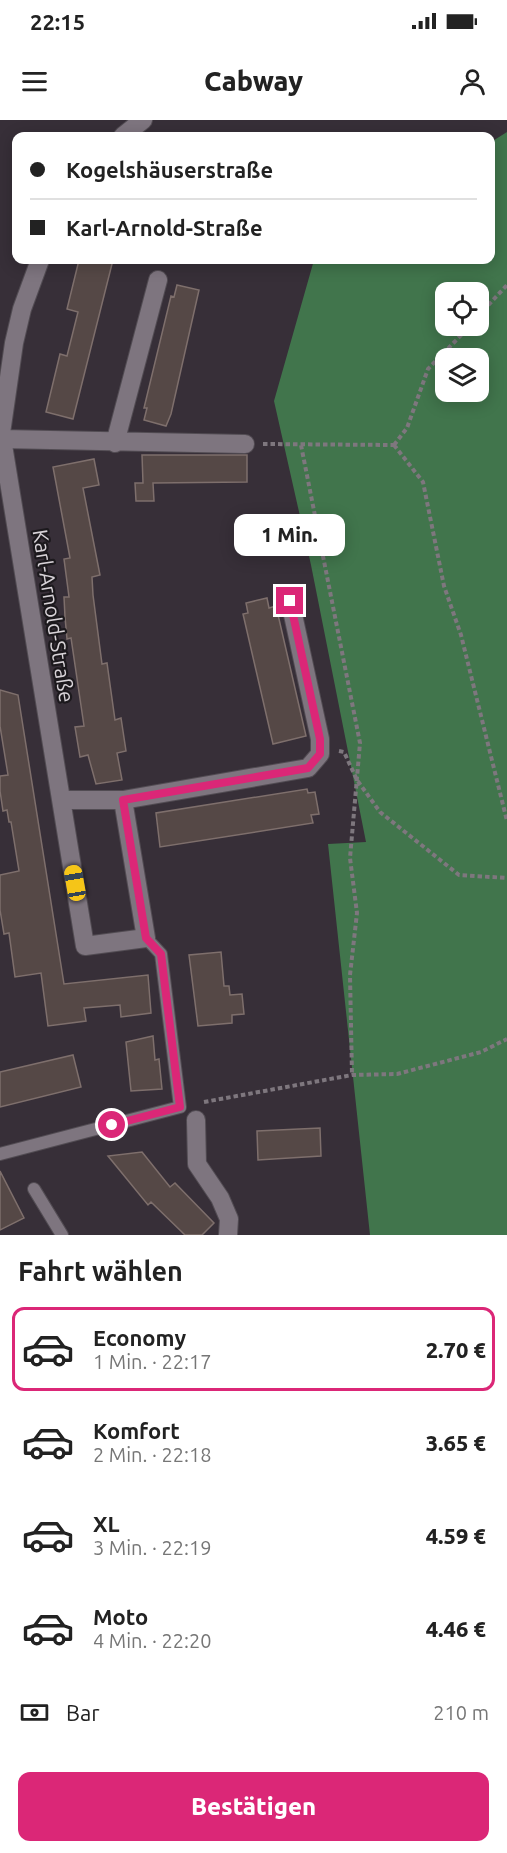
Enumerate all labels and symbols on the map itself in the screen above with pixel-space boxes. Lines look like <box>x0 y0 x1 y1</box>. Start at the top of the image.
callout: 1 Min. <box>234 514 346 556</box>
street label: Karl-Arnold-Straße <box>28 528 80 704</box>
route end <box>276 587 303 614</box>
car <box>63 864 87 902</box>
route start <box>98 1111 125 1138</box>

